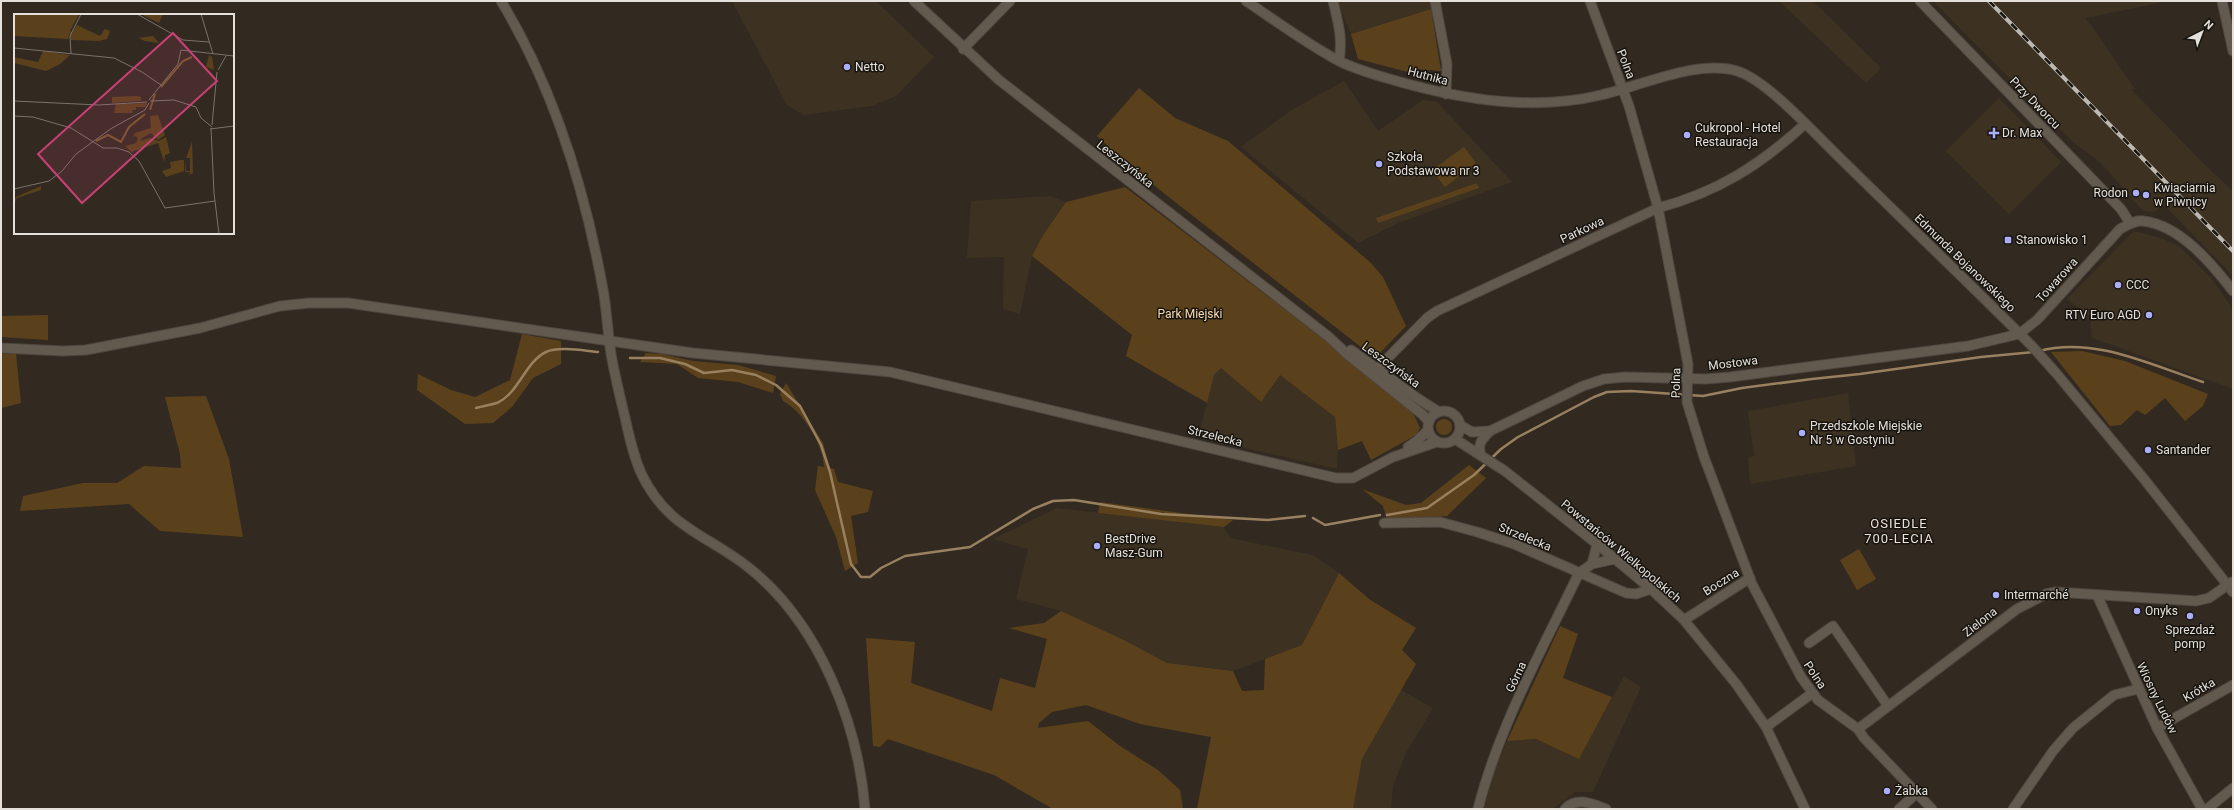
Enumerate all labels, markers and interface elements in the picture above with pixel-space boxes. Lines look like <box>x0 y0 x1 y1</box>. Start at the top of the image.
north arrow <box>2182 12 2222 52</box>
inset map <box>14 14 234 234</box>
text: N <box>2201 18 2216 33</box>
street label: Polna <box>1614 47 1638 81</box>
place label: Netto <box>855 60 885 74</box>
marker: Netto <box>842 62 852 72</box>
street label: Hutnika <box>1406 64 1450 88</box>
street label: Przy Dworcu <box>2007 74 2063 132</box>
place label: Cukropol - Hotel Restauracja <box>1695 121 1781 149</box>
place label: Dr. Max <box>2002 126 2042 140</box>
marker: Dr. Max <box>1989 128 1999 138</box>
marker: Cukropol - Hotel Restauracja <box>1682 130 1692 140</box>
street label: Leszczyńska <box>1094 137 1156 191</box>
place label: Szkoła Podstawowa nr 3 <box>1387 150 1480 178</box>
marker: Szkoła Podstawowa nr 3 <box>1374 159 1384 169</box>
place label: Kwiaciarnia w Piwnicy <box>2154 181 2216 209</box>
place label: Rodon <box>2094 186 2128 200</box>
marker: Rodon <box>2131 188 2141 198</box>
marker: Kwiaciarnia w Piwnicy <box>2141 190 2151 200</box>
street label: Edmunda Bojanowskiego <box>1912 211 2018 315</box>
street label: Parkowa <box>1558 214 1606 246</box>
place label: Stanowisko 1 <box>2016 233 2088 247</box>
marker: Stanowisko 1 <box>2003 235 2013 245</box>
street label: Towarowa <box>2033 255 2081 305</box>
place label: CCC <box>2126 278 2150 292</box>
marker: CCC <box>2113 280 2123 290</box>
park label: Park Miejski <box>1158 307 1223 321</box>
place label: RTV Euro AGD <box>2065 308 2141 322</box>
marker: RTV Euro AGD <box>2144 310 2154 320</box>
street label: Leszczyńska <box>1359 339 1423 391</box>
street label: Mostowa <box>1707 353 1759 373</box>
street label: Polna <box>1669 368 1683 398</box>
place label: Przedszkole Miejskie Nr 5 w Gostyniu <box>1810 419 1922 447</box>
street label: Strzelecka <box>1186 422 1244 450</box>
marker: Przedszkole Miejskie Nr 5 w Gostyniu <box>1797 428 1807 438</box>
place label: Santander <box>2156 443 2211 457</box>
marker: Santander <box>2143 445 2153 455</box>
street label: Powstańców Wielkopolskich <box>1558 497 1684 605</box>
district label: OSIEDLE 700-LECIA <box>1864 516 1934 546</box>
street label: Strzelecka <box>1497 520 1553 554</box>
place label: BestDrive Masz-Gum <box>1105 532 1163 560</box>
marker: BestDrive Masz-Gum <box>1092 541 1102 551</box>
street label: Boczna <box>1700 566 1742 598</box>
place label: Intermarché <box>2004 588 2069 602</box>
marker: Intermarché <box>1991 590 2001 600</box>
street label: Zielona <box>1960 604 2000 640</box>
place label: Onyks <box>2145 604 2178 618</box>
marker: Onyks <box>2132 606 2142 616</box>
marker: Sprezdaż pomp <box>2185 611 2195 621</box>
place label: Sprezdaż pomp <box>2165 623 2215 651</box>
street label: Polna <box>1801 658 1829 692</box>
street label: Górna <box>1503 659 1529 695</box>
street label: Wiosny Ludów <box>2134 660 2180 736</box>
street label: Krótka <box>2180 675 2218 705</box>
place label: Żabka <box>1895 783 1928 798</box>
marker: Żabka <box>1882 786 1892 796</box>

